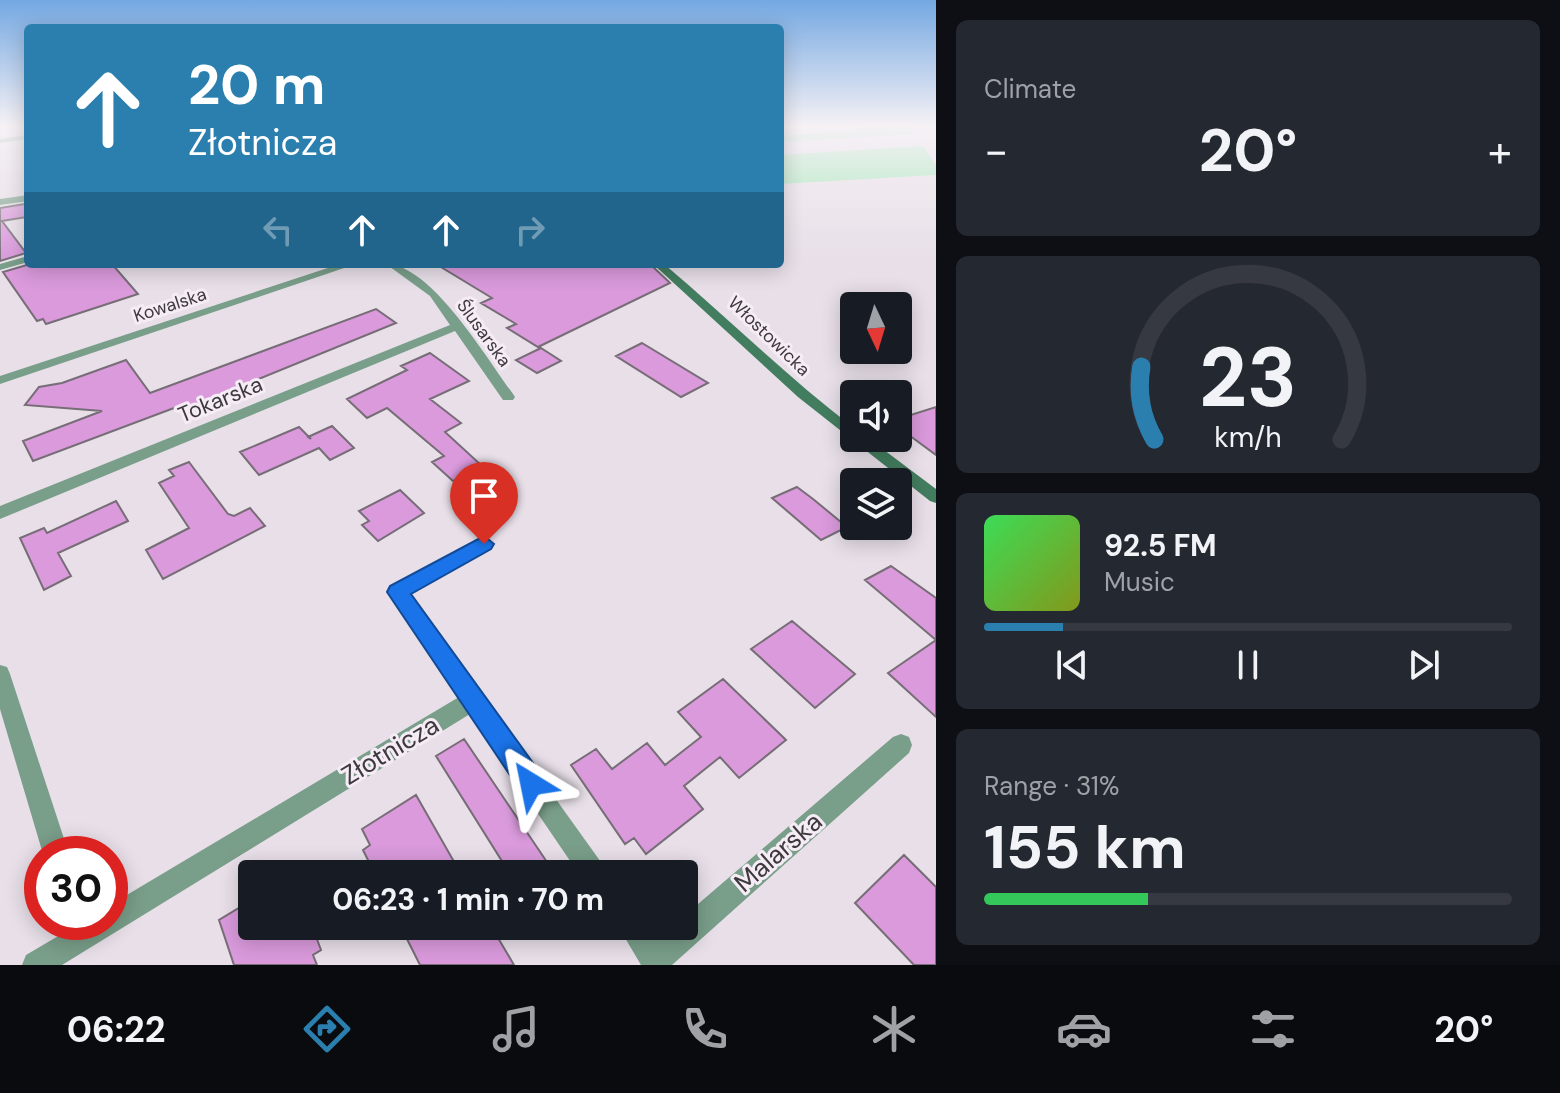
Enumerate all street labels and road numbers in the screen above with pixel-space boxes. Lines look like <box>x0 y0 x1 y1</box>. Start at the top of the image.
street label: Kowalska <box>130 282 210 328</box>
street label: Włostowicka <box>723 291 815 381</box>
street label: Ślusarska <box>451 294 517 372</box>
street label: Tokarska <box>174 369 267 429</box>
street label: Złotnicza <box>335 708 445 792</box>
street label: Malarska <box>727 804 829 900</box>

